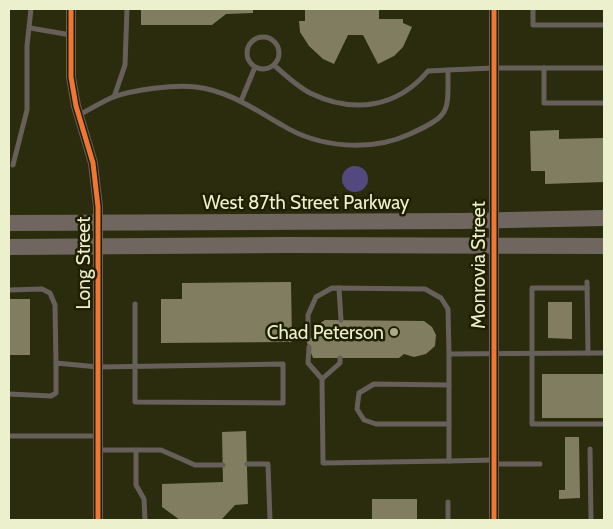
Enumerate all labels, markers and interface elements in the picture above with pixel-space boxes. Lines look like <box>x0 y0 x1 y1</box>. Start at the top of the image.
street label: West 87th Street Parkway <box>203 191 410 214</box>
street label: Monrovia Street <box>467 200 490 329</box>
street label: Long Street <box>72 216 95 309</box>
place label: Chad Peterson <box>267 321 384 344</box>
marker: Chad Peterson <box>388 326 400 338</box>

